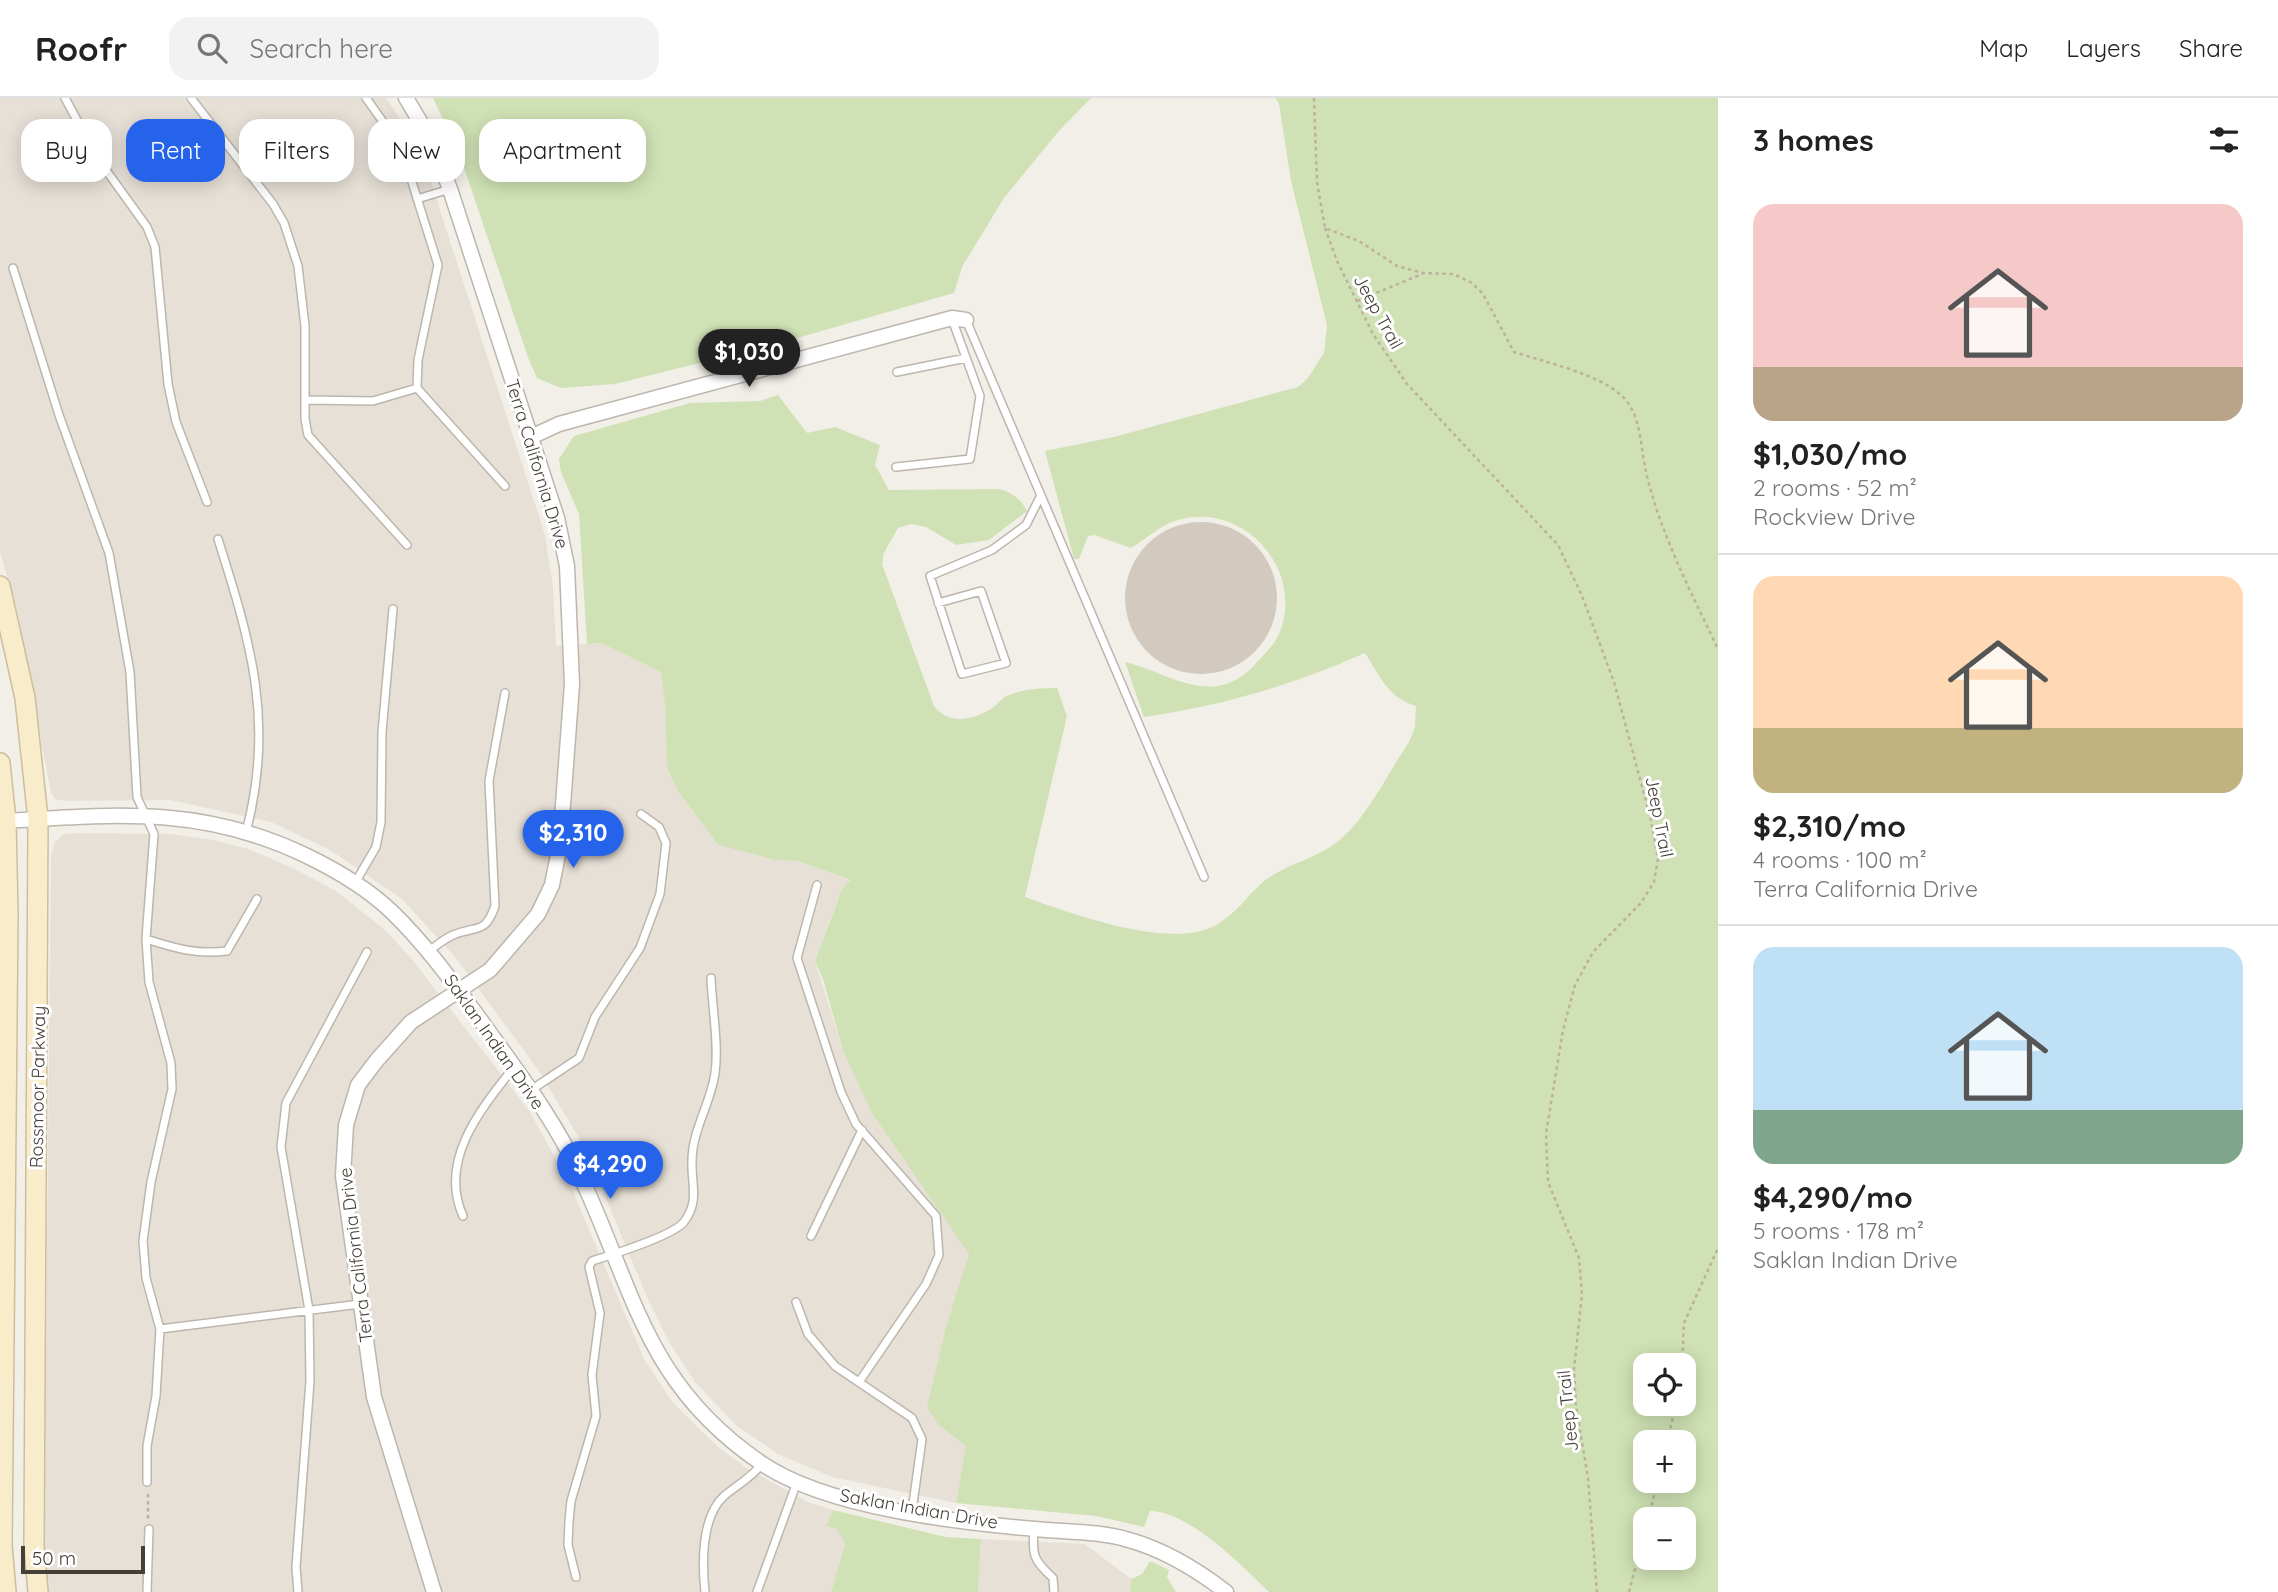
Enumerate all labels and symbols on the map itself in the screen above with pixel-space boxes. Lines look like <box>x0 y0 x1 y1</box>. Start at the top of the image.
street label: Jeep Trail <box>1349 270 1408 353</box>
pin: $1,030 <box>692 330 806 389</box>
street label: Terra California Drive <box>501 376 574 551</box>
street label: Jeep Trail <box>1640 775 1679 859</box>
pin: $2,310 <box>516 810 630 870</box>
street label: Saklan Indian Drive <box>439 970 550 1114</box>
street label: Rossmoor Parkway <box>25 1006 50 1168</box>
pin: $4,290 <box>553 1142 667 1201</box>
street label: Terra California Drive <box>333 1166 378 1344</box>
street label: Jeep Trail <box>1552 1369 1583 1453</box>
street label: Saklan Indian Drive <box>838 1483 1000 1534</box>
scale bar <box>21 1543 145 1575</box>

